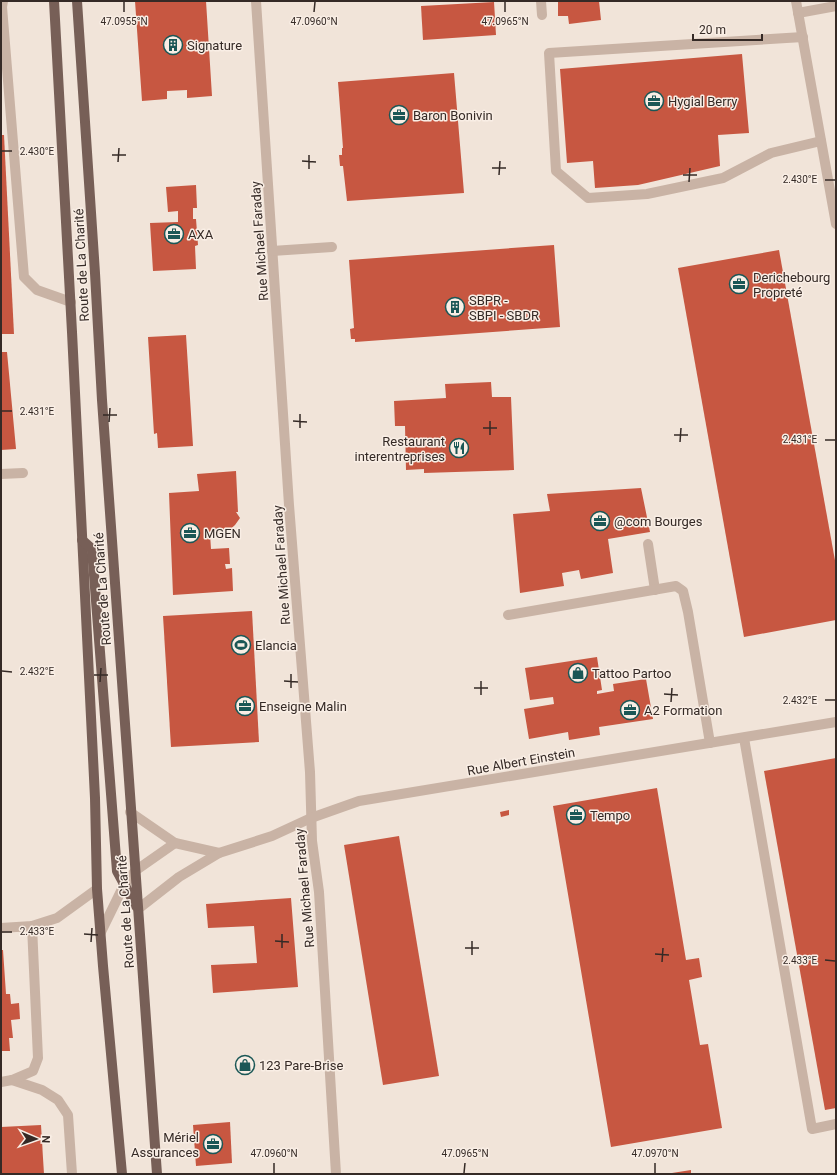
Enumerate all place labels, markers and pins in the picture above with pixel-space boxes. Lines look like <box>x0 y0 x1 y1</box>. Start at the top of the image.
building icon: Signature <box>162 34 184 56</box>
place label: Signature <box>187 38 242 53</box>
office icon: Hygial Berry <box>643 90 665 112</box>
place label: Hygial Berry <box>668 94 737 109</box>
office icon: Baron Bonivin <box>388 104 410 126</box>
place label: Baron Bonivin <box>413 108 493 123</box>
office icon: AXA <box>163 223 185 245</box>
place label: AXA <box>188 227 214 242</box>
place label: Derichebourg Propreté <box>753 270 830 300</box>
office icon: Derichebourg Propreté <box>728 273 750 295</box>
place label: SBPR - SBPI - SBDR <box>469 293 539 323</box>
building icon: SBPR - SBPI - SBDR <box>444 296 466 318</box>
place label: Restaurant interentreprises <box>355 434 445 464</box>
restaurant icon: Restaurant interentreprises <box>448 437 470 459</box>
office icon: @com Bourges <box>589 510 611 532</box>
place label: @com Bourges <box>614 514 703 529</box>
office icon: MGEN <box>179 522 201 544</box>
place label: MGEN <box>204 526 241 541</box>
sports icon: Elancia <box>230 634 252 656</box>
place label: Elancia <box>255 638 297 653</box>
shop icon: Tattoo Partoo <box>567 662 589 684</box>
place label: Tattoo Partoo <box>592 666 671 681</box>
office icon: Enseigne Malin <box>234 695 256 717</box>
place label: Enseigne Malin <box>259 699 347 714</box>
office icon: A2 Formation <box>619 699 641 721</box>
place label: A2 Formation <box>644 703 722 718</box>
office icon: Tempo <box>565 804 587 826</box>
place label: Tempo <box>590 808 630 823</box>
shop icon: 123 Pare-Brise <box>234 1054 256 1076</box>
place label: 123 Pare-Brise <box>259 1058 343 1073</box>
place label: Mériel Assurances <box>131 1130 199 1160</box>
office icon: Mériel Assurances <box>202 1133 224 1155</box>

